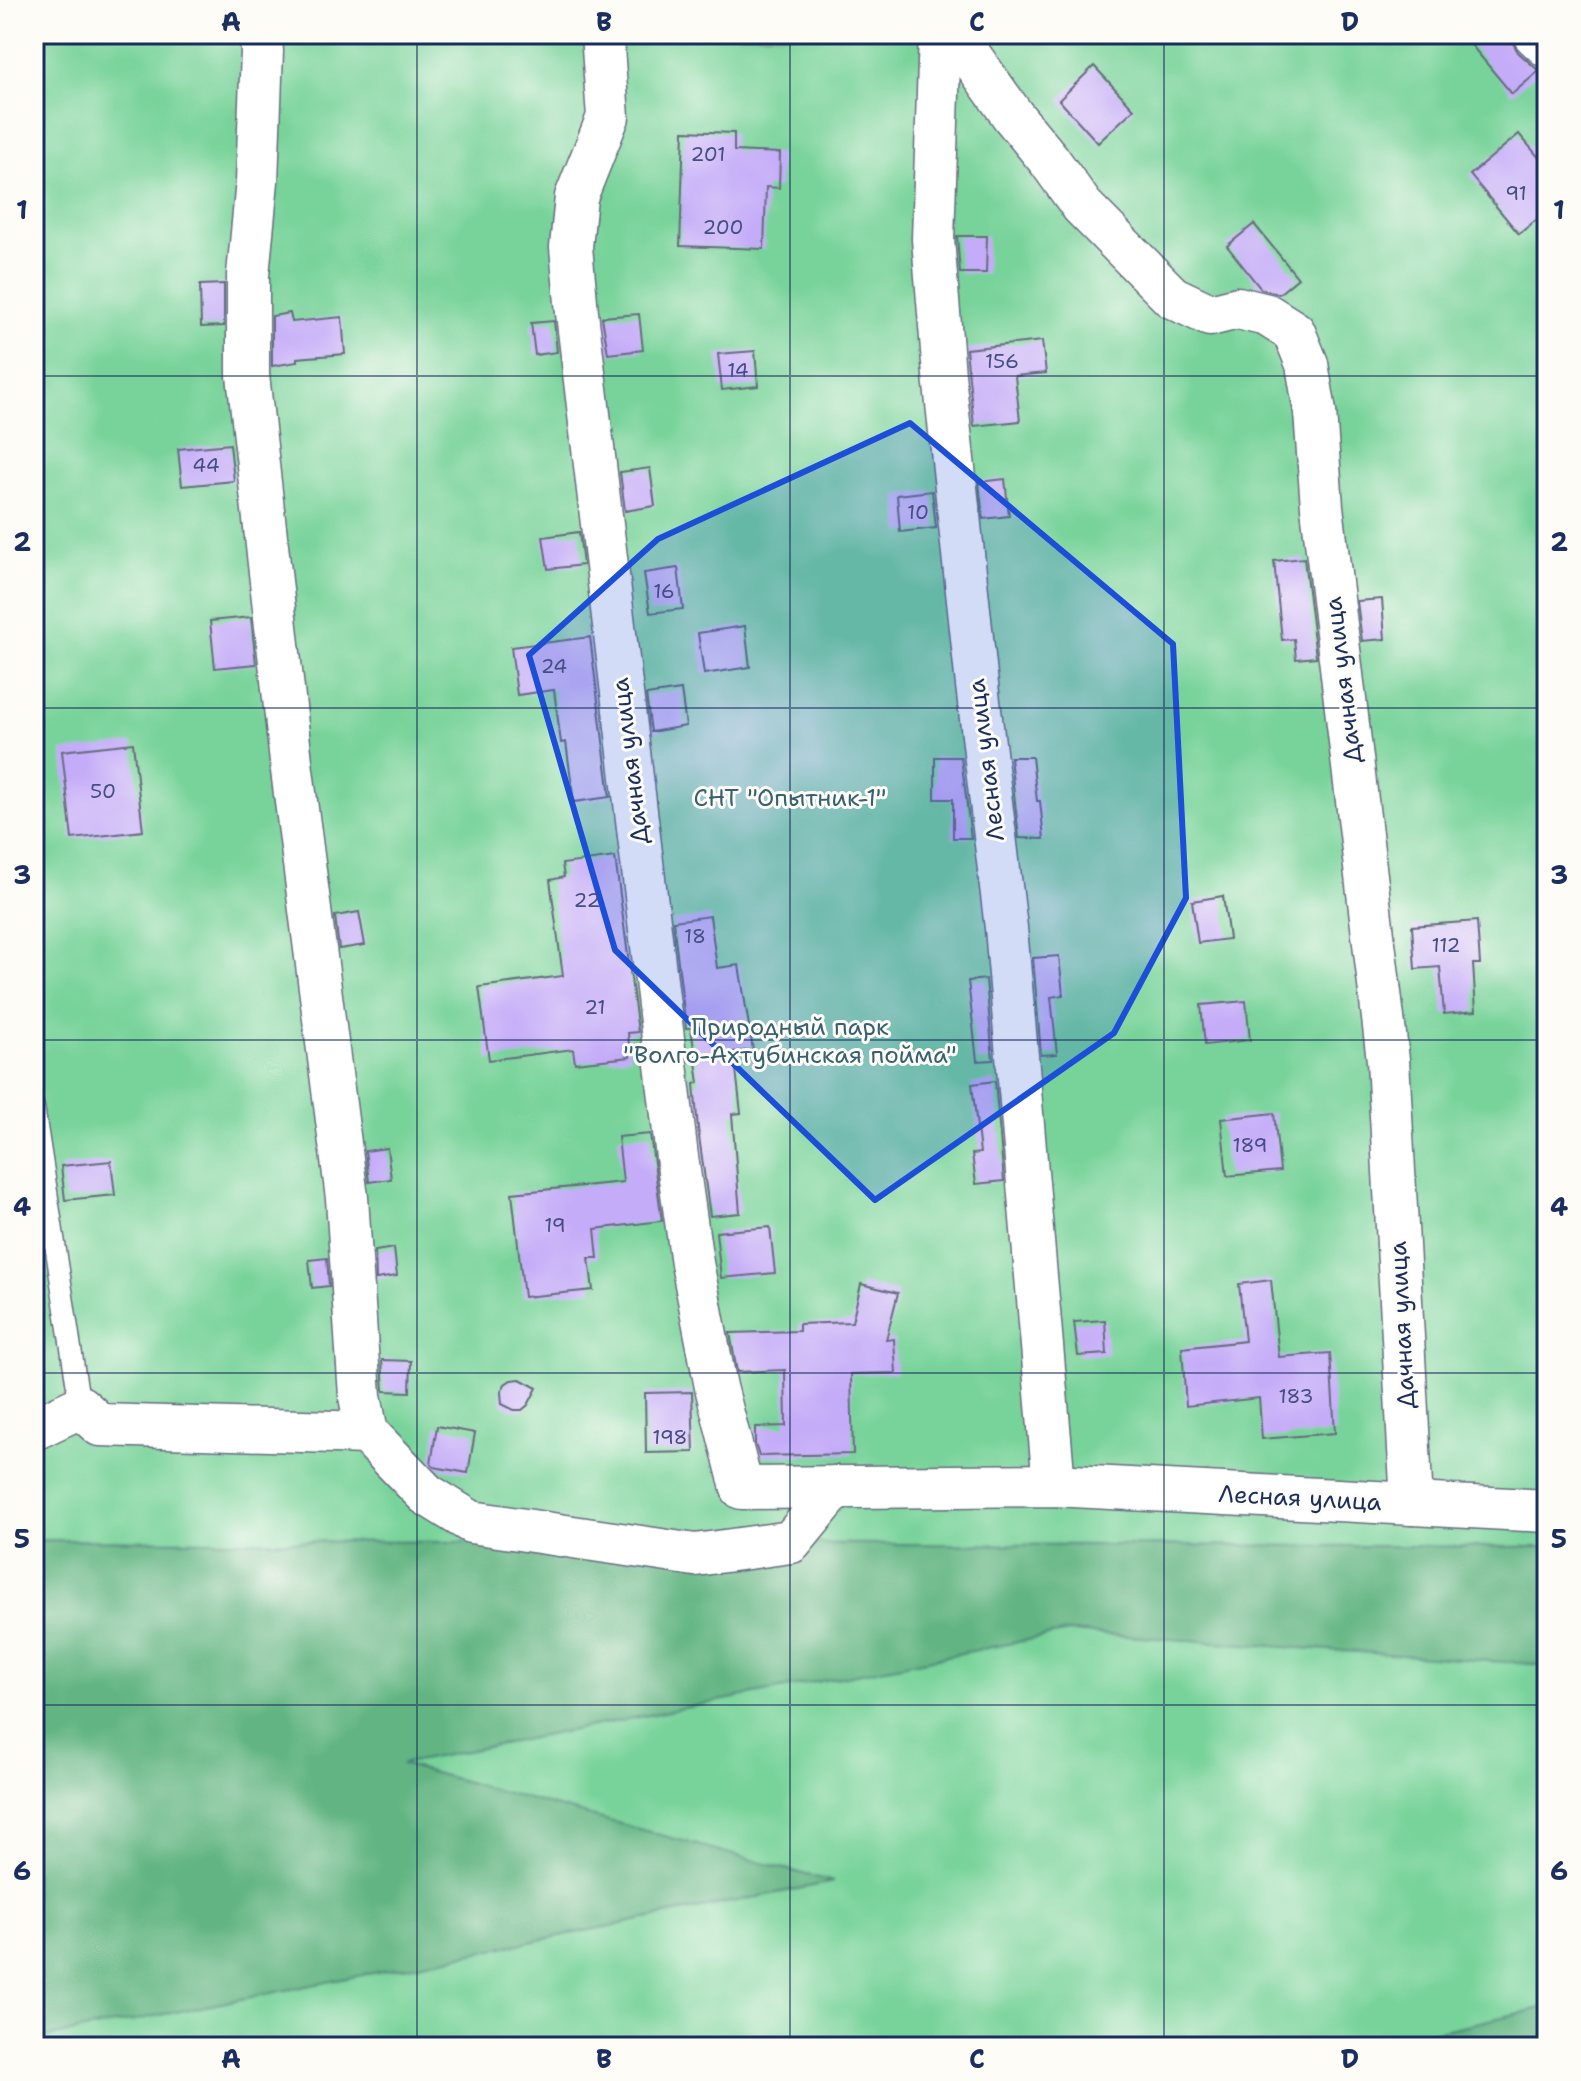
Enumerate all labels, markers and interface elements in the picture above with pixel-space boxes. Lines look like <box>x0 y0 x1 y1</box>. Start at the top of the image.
text: A <box>221 4 241 39</box>
text: B <box>596 4 612 39</box>
text: C <box>969 4 985 39</box>
text: D <box>1341 4 1359 39</box>
house number: 201 <box>690 141 726 167</box>
house number: 91 <box>1505 180 1527 206</box>
text: 1 <box>16 192 28 227</box>
text: 1 <box>1553 192 1565 227</box>
house number: 200 <box>702 214 744 240</box>
house number: 156 <box>985 348 1019 374</box>
house number: 14 <box>727 357 749 383</box>
house number: 44 <box>192 452 220 478</box>
house number: 10 <box>907 499 929 525</box>
text: 2 <box>13 524 31 559</box>
text: 2 <box>1550 524 1568 559</box>
house number: 16 <box>653 578 675 604</box>
street label: Дачная улица <box>1317 595 1369 765</box>
house number: 24 <box>541 653 567 679</box>
street label: Дачная улица <box>604 676 656 846</box>
street label: Лесная улица <box>960 677 1012 843</box>
house number: 50 <box>90 778 116 804</box>
park label: СНТ "Опытник-1" <box>693 782 887 814</box>
text: 3 <box>13 857 31 892</box>
text: 3 <box>1550 857 1568 892</box>
house number: 22 <box>574 887 601 913</box>
house number: 18 <box>684 923 706 949</box>
house number: 112 <box>1432 932 1461 958</box>
house number: 21 <box>584 994 606 1020</box>
park label: Природный парк "Волго-Ахтубинская пойма" <box>623 1011 957 1071</box>
house number: 189 <box>1232 1132 1268 1158</box>
text: 4 <box>13 1189 31 1224</box>
text: 4 <box>1550 1189 1568 1224</box>
house number: 19 <box>544 1212 566 1238</box>
street label: Дачная улица <box>1382 1240 1422 1410</box>
house number: 183 <box>1279 1383 1313 1409</box>
house number: 198 <box>652 1424 688 1450</box>
street label: Лесная улица <box>1218 1478 1383 1518</box>
text: 5 <box>14 1521 30 1556</box>
text: 5 <box>1551 1521 1567 1556</box>
text: 6 <box>13 1853 31 1888</box>
text: 6 <box>1550 1853 1568 1888</box>
text: A <box>221 2041 241 2076</box>
text: B <box>596 2041 612 2076</box>
text: C <box>969 2041 985 2076</box>
text: D <box>1341 2041 1359 2076</box>

